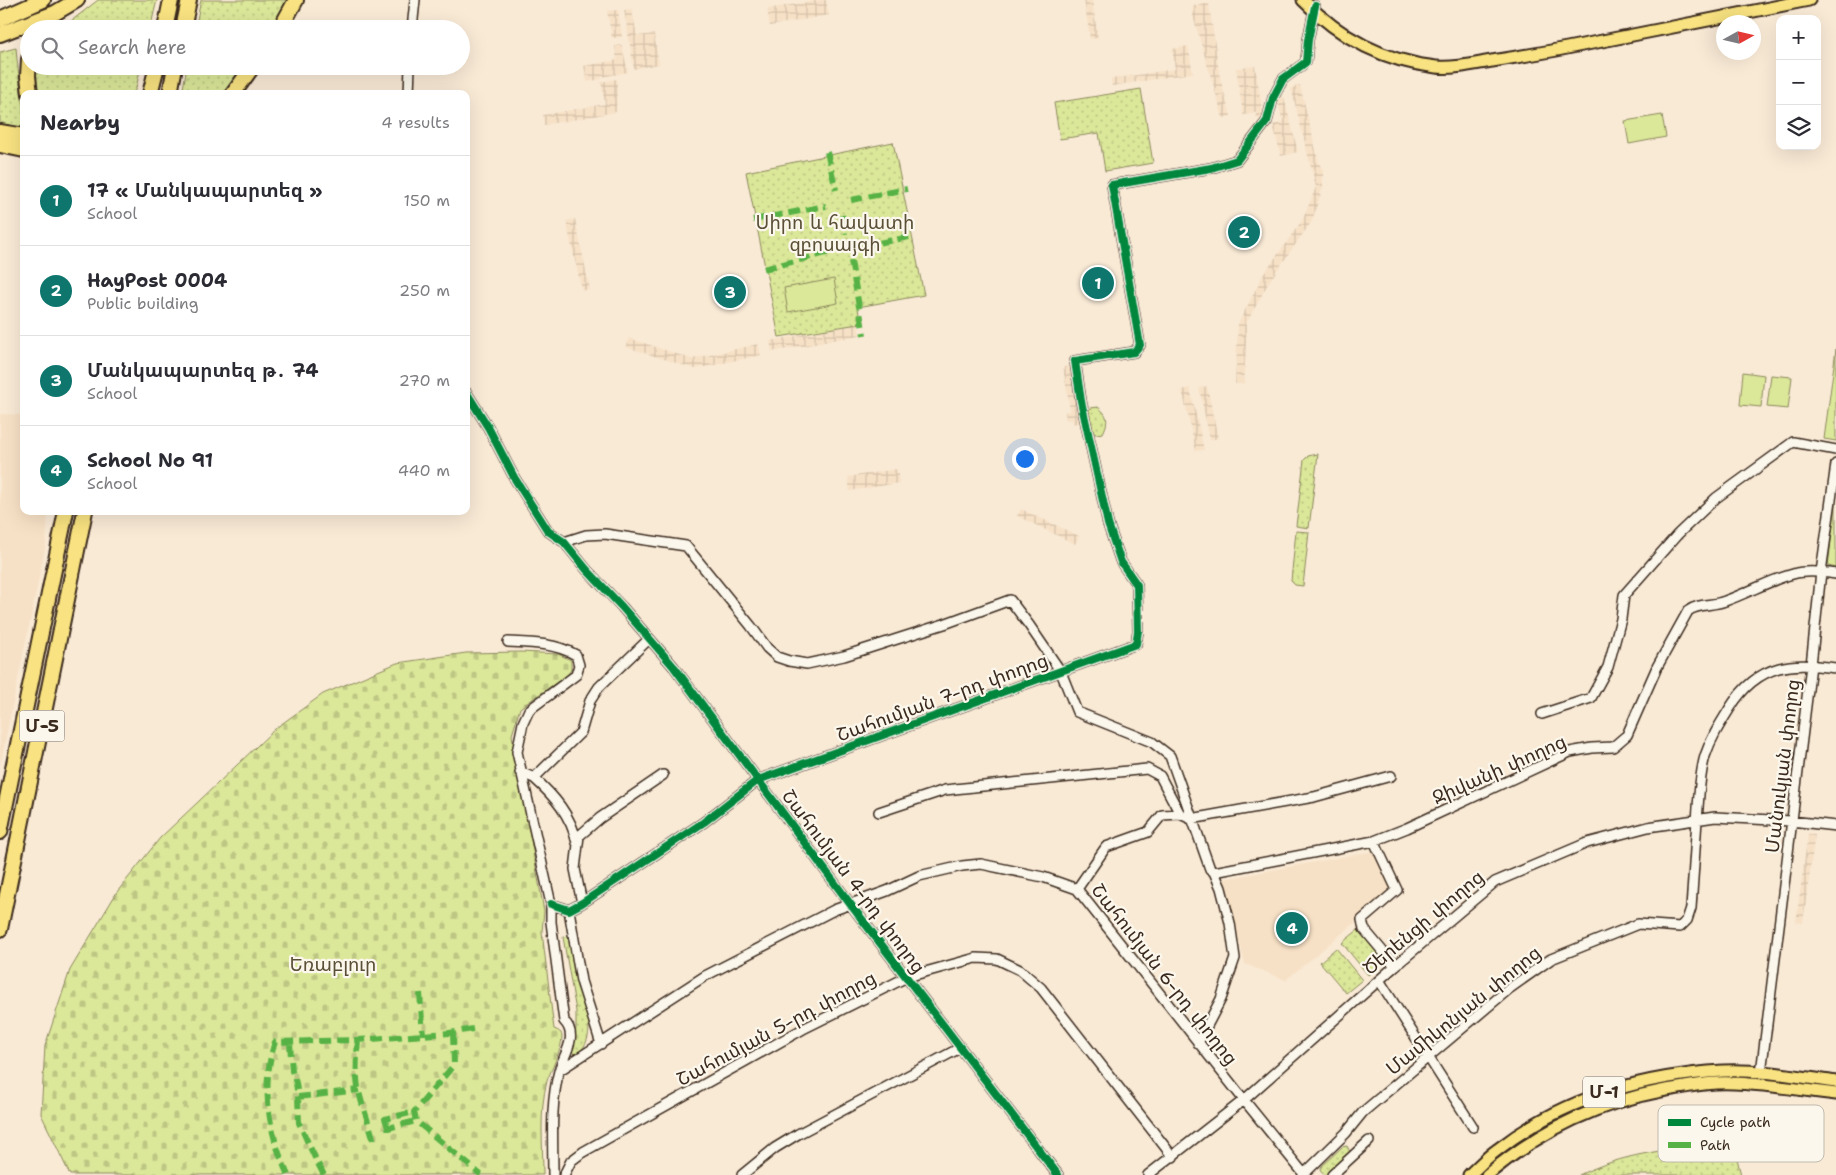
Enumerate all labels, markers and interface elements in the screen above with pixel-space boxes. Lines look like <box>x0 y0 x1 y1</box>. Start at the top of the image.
north arrow <box>1716 15 1761 60</box>
map controls <box>1776 15 1821 150</box>
button: + <box>1776 15 1821 60</box>
search box <box>20 20 470 75</box>
icon: search <box>38 34 66 62</box>
text: Search here <box>78 35 187 60</box>
button: − <box>1776 60 1821 105</box>
button: layers <box>1776 105 1821 150</box>
text: Nearby <box>40 109 120 137</box>
text: 4 results <box>381 112 450 133</box>
text: 17 « Մանկապարտեզ » <box>87 178 323 203</box>
text: 1 <box>52 190 60 211</box>
text: 150 m <box>403 190 450 211</box>
text: School <box>87 203 137 224</box>
park label: Սիրո և հավատի զբոսայգի <box>756 210 914 257</box>
pin: 2 <box>1228 213 1260 251</box>
pin: 1 <box>1082 264 1114 302</box>
text: HayPost 0004 <box>87 268 227 293</box>
pin: 3 <box>714 273 746 311</box>
text: 2 <box>50 280 62 301</box>
text: 250 m <box>399 280 450 301</box>
text: Public building <box>87 293 199 314</box>
text: Մանկապարտեզ թ․ 74 <box>87 358 319 383</box>
text: 3 <box>50 370 62 391</box>
text: 270 m <box>399 370 450 391</box>
text: School <box>87 383 137 404</box>
your location <box>1012 446 1038 472</box>
text: School No 91 <box>87 448 213 473</box>
text: 4 <box>50 460 62 481</box>
text: 440 m <box>398 460 450 481</box>
text: School <box>87 473 137 494</box>
street label: Շահումյան 7-րդ փողոց <box>833 648 1051 747</box>
street label: Մանուկյան փողոց <box>1759 678 1806 855</box>
road number: Մ-5 <box>20 710 64 741</box>
street label: Ջիվանի փողոց <box>1428 729 1570 810</box>
street label: Շահումյան 4-րդ փողոց <box>776 784 931 978</box>
street label: Ծերենցի փողոց <box>1358 864 1489 980</box>
street label: Շահումյան 6-րդ փողոց <box>1086 878 1243 1070</box>
pin: 4 <box>1276 909 1308 947</box>
street label: Մամիկոնյան փողոց <box>1381 940 1546 1081</box>
park label: Եռաբլուր <box>290 952 376 977</box>
street label: Շահումյան 5-րդ փողոց <box>672 965 880 1092</box>
road number: Մ-1 <box>1583 1076 1625 1108</box>
legend <box>1658 1105 1824 1162</box>
text: Cycle path <box>1700 1113 1771 1131</box>
text: Path <box>1700 1136 1731 1154</box>

